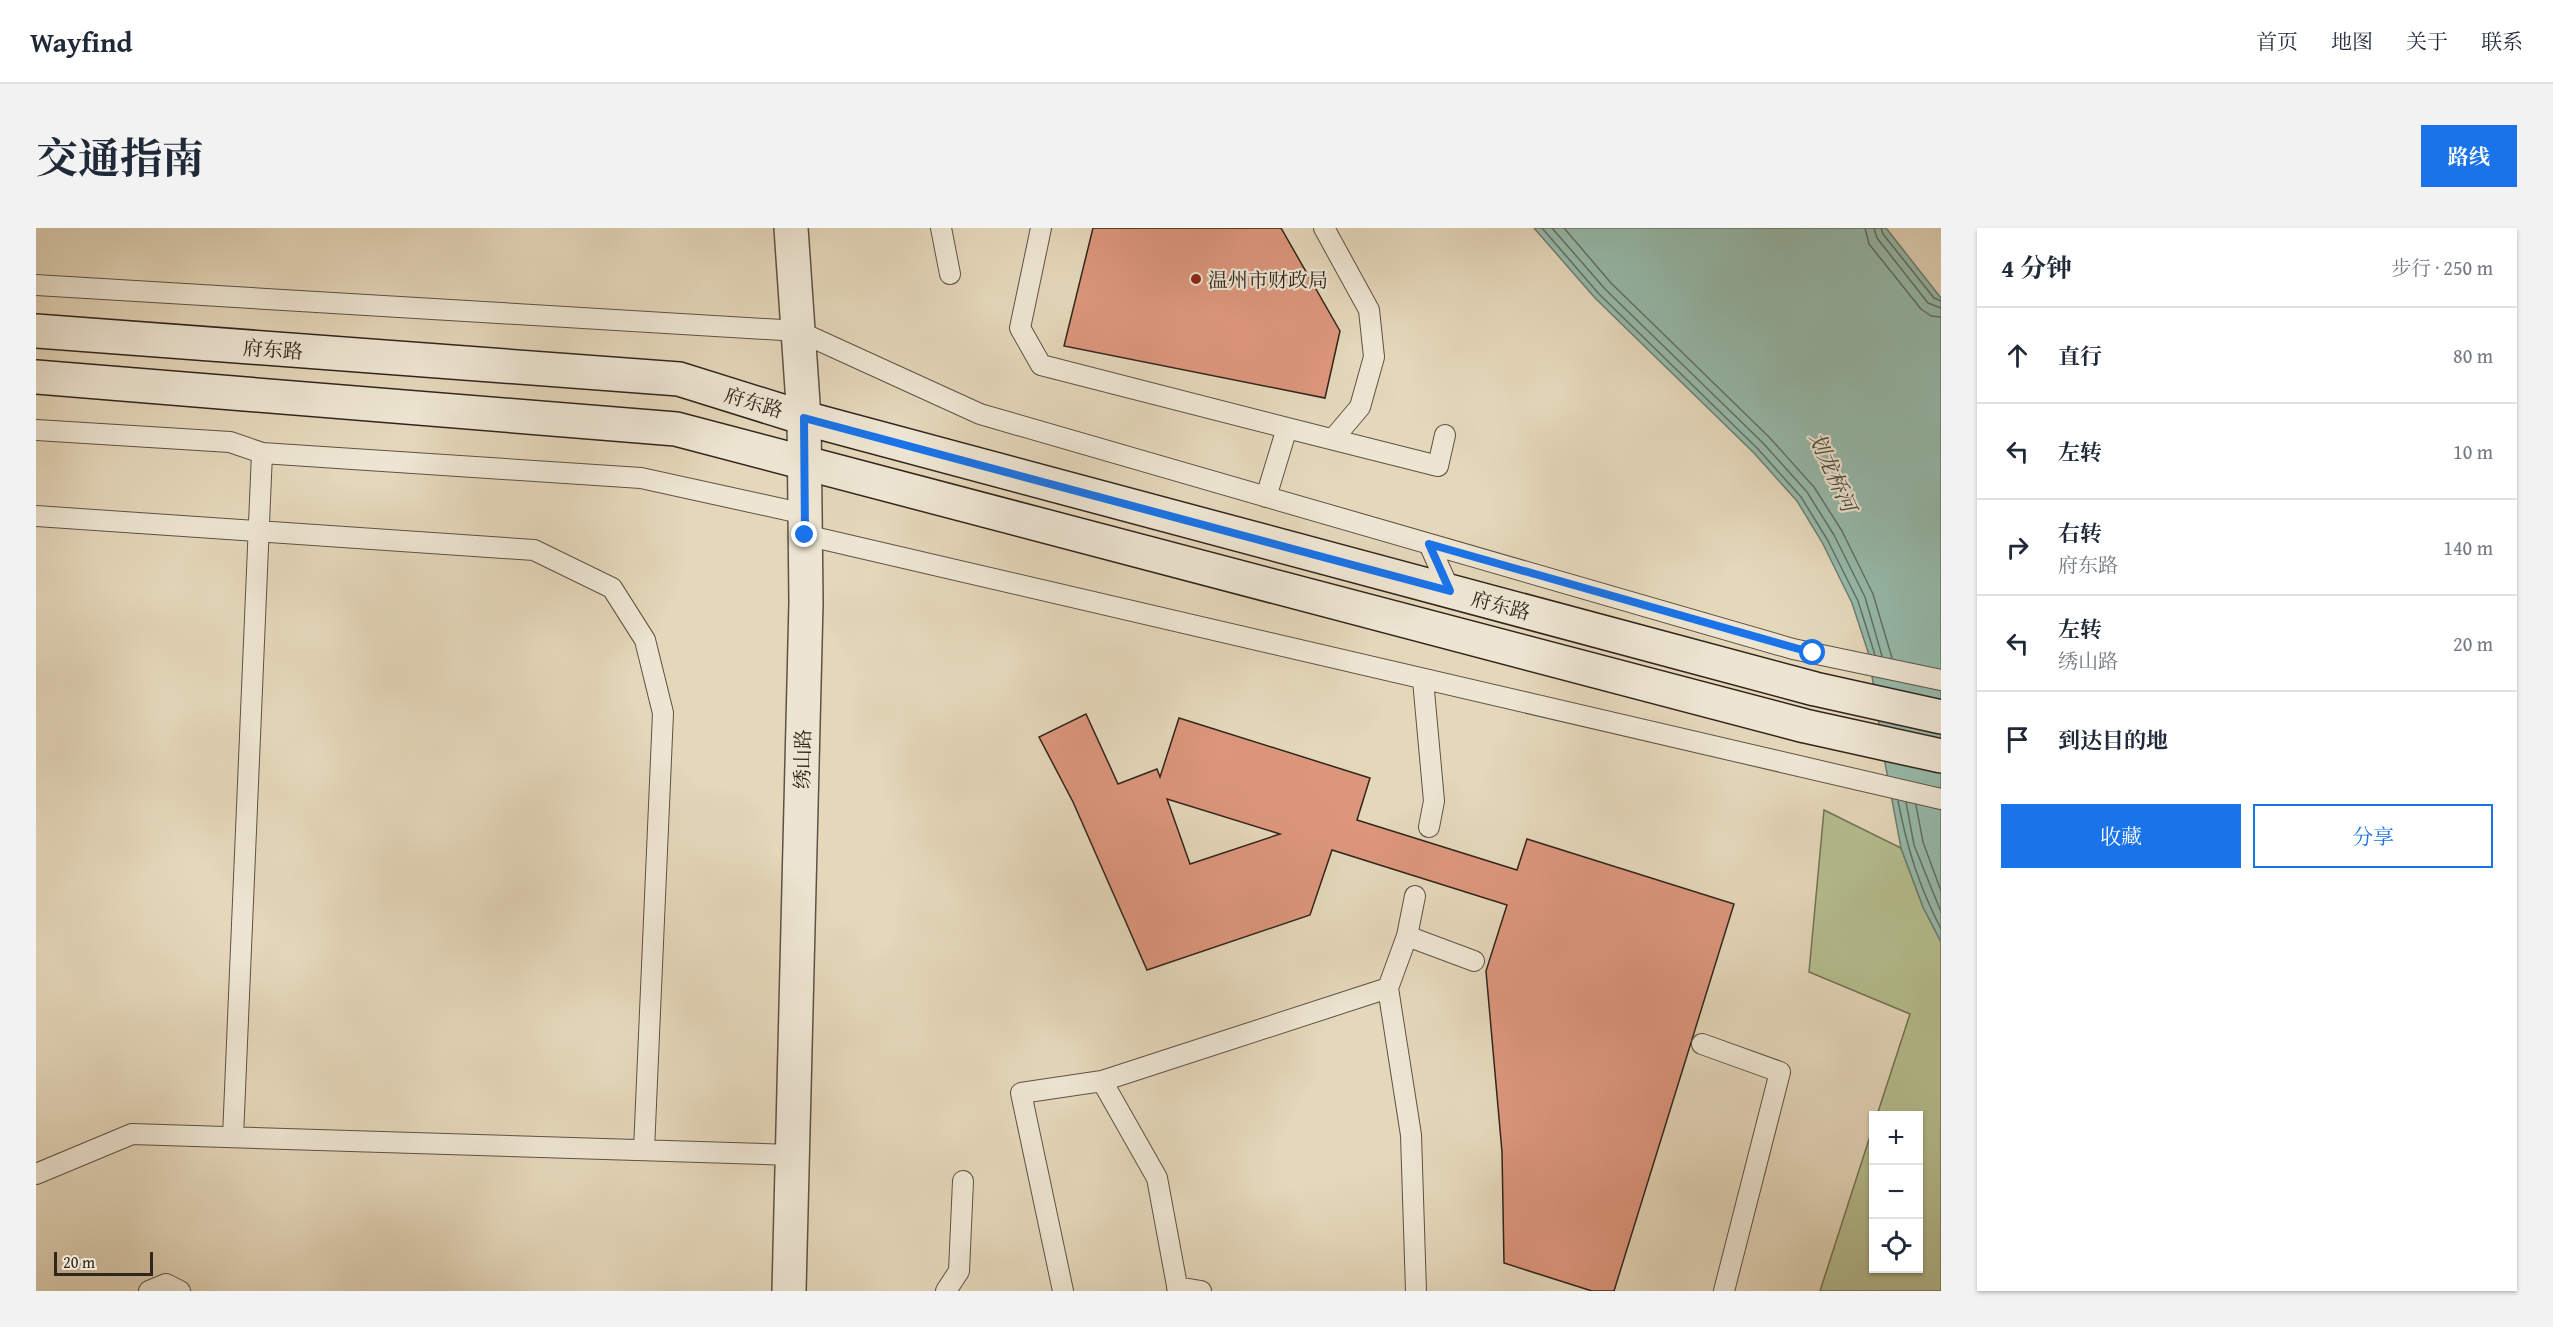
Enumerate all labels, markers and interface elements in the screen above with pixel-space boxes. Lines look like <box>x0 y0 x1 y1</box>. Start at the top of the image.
text: Wayfind <box>30 21 132 62</box>
text: 首页 <box>2256 26 2298 57</box>
text: 地图 <box>2331 26 2373 57</box>
text: 关于 <box>2406 26 2448 57</box>
text: 联系 <box>2481 26 2523 57</box>
button: 路线 <box>2421 125 2517 187</box>
text: 交通指南 <box>36 127 204 188</box>
text: 4 分钟 <box>2001 248 2072 287</box>
text: 步行 · 250 m <box>2391 253 2493 282</box>
place label: 温州市财政局 <box>1208 265 1328 294</box>
marker: 温州市财政局 <box>1189 272 1203 286</box>
street label: 府东路 <box>242 332 304 366</box>
icon: ahead <box>2001 339 2034 372</box>
text: 直行 <box>2058 340 2102 372</box>
text: 80 m <box>2453 341 2493 370</box>
street label: 府东路 <box>721 379 787 425</box>
water label: 划龙桥河 <box>1802 427 1866 520</box>
icon: left <box>2001 435 2034 468</box>
text: 左转 <box>2058 436 2102 468</box>
text: 10 m <box>2453 437 2493 466</box>
text: 右转 <box>2058 517 2102 549</box>
route end <box>791 521 817 547</box>
icon: right <box>2001 531 2034 564</box>
text: 140 m <box>2443 533 2493 562</box>
text: 府东路 <box>2058 550 2118 579</box>
street label: 府东路 <box>1468 583 1534 627</box>
text: 左转 <box>2058 613 2102 645</box>
icon: left <box>2001 627 2034 660</box>
text: 20 m <box>2453 629 2493 658</box>
route start <box>1799 639 1825 665</box>
text: 绣山路 <box>2058 646 2118 675</box>
icon: arrive <box>2001 723 2034 756</box>
text: 到达目的地 <box>2058 724 2168 756</box>
street label: 绣山路 <box>787 729 817 789</box>
button: 收藏 <box>2001 804 2241 868</box>
button: 分享 <box>2253 804 2493 868</box>
map controls <box>1869 1111 1923 1273</box>
button: + <box>1869 1111 1923 1165</box>
button: − <box>1869 1165 1923 1219</box>
button: locate <box>1869 1219 1923 1273</box>
scale bar <box>54 1249 153 1276</box>
text: 20 m <box>63 1250 95 1274</box>

